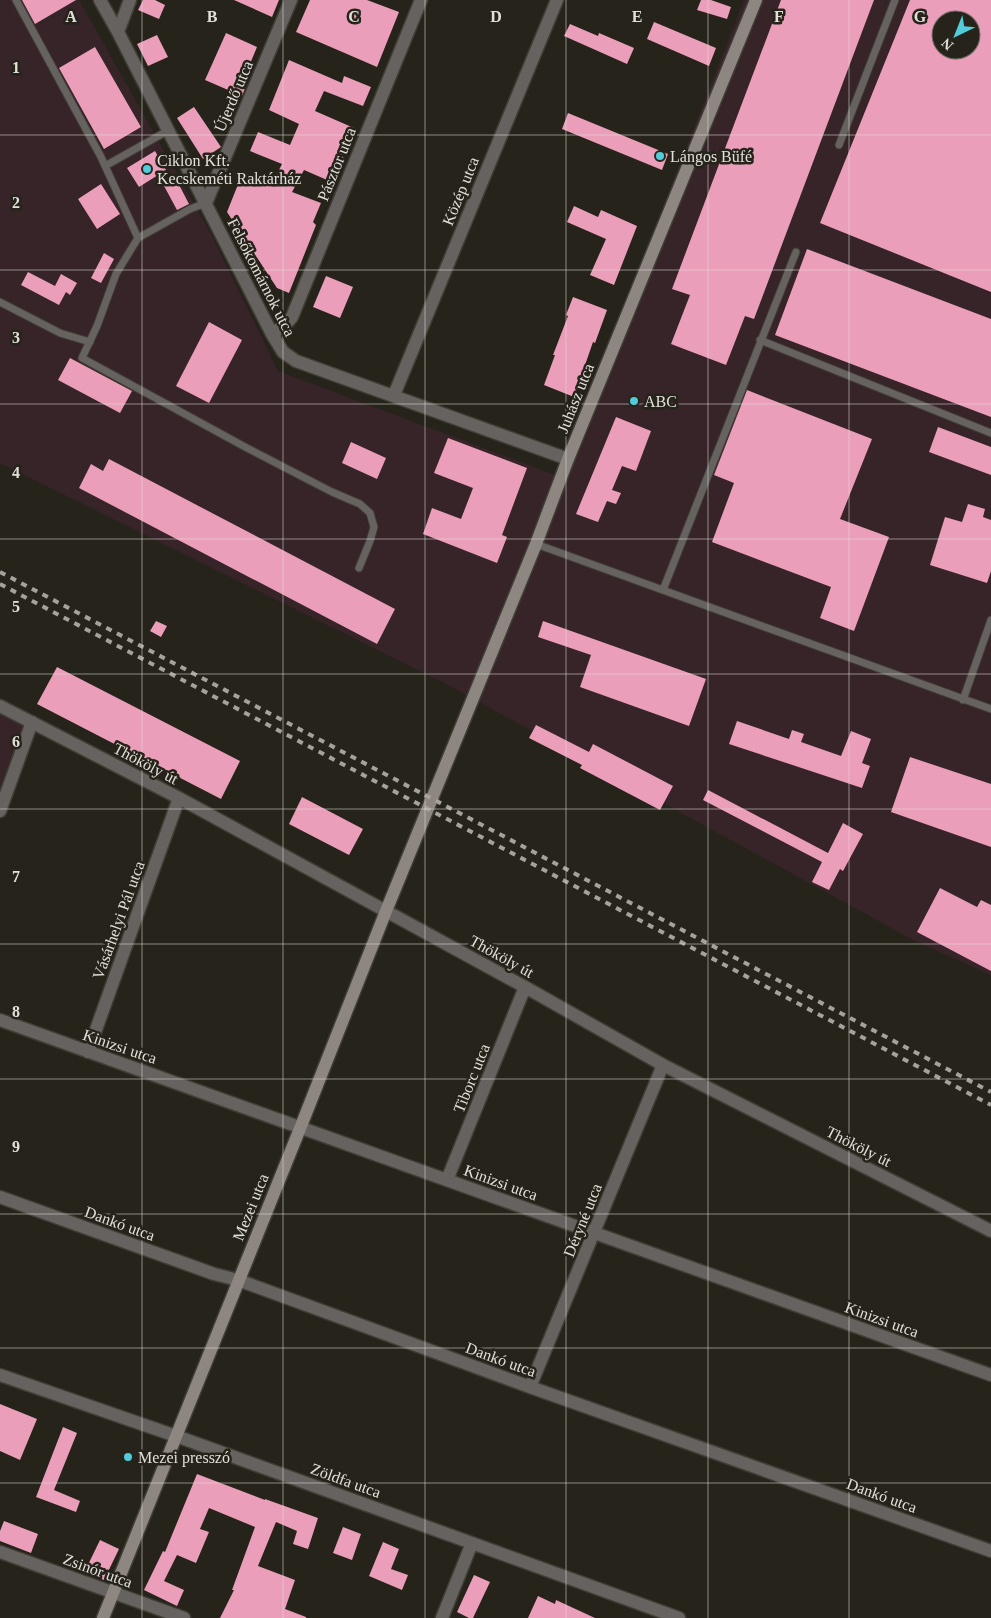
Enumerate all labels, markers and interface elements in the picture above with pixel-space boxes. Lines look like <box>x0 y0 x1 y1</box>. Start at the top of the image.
text: A <box>65 8 77 25</box>
text: B <box>207 8 218 25</box>
text: C <box>348 8 360 25</box>
text: D <box>490 8 502 25</box>
text: E <box>632 8 642 25</box>
text: F <box>774 8 784 25</box>
text: G <box>914 8 927 25</box>
north arrow <box>931 10 981 60</box>
text: N <box>939 35 956 53</box>
street label: Újerdő utca <box>210 58 257 134</box>
text: 1 <box>12 59 20 76</box>
street label: Pásztor utca <box>314 125 359 203</box>
place label: Lángos Büfé <box>670 148 752 166</box>
marker: Lángos Büfé <box>654 150 666 162</box>
place label: Ciklon Kft. Kecskeméti Raktárház <box>157 152 301 187</box>
street label: Közép utca <box>439 154 483 228</box>
marker: Ciklon Kft. Kecskeméti Raktárház <box>141 163 153 175</box>
text: 2 <box>12 194 20 211</box>
street label: Felsőkomárnok utca <box>224 215 299 339</box>
text: 3 <box>12 329 20 346</box>
street label: Juhász utca <box>554 361 597 435</box>
place label: ABC <box>644 393 677 410</box>
marker: ABC <box>628 395 640 407</box>
text: 4 <box>12 464 20 481</box>
text: 5 <box>12 598 20 615</box>
text: 6 <box>12 733 20 750</box>
street label: Thököly út <box>110 739 181 789</box>
street label: Vásárhelyi Pál utca <box>89 859 149 982</box>
text: 7 <box>12 868 20 885</box>
street label: Thököly út <box>466 932 537 982</box>
text: 8 <box>12 1003 20 1020</box>
street label: Kinizsi utca <box>81 1026 159 1067</box>
street label: Tiborc utca <box>450 1041 493 1115</box>
street label: Thököly út <box>823 1123 895 1171</box>
text: 9 <box>12 1138 20 1155</box>
street label: Kinizsi utca <box>462 1161 540 1204</box>
street label: Mezei utca <box>229 1171 272 1243</box>
street label: Déryné utca <box>560 1181 606 1260</box>
street label: Dankó utca <box>82 1203 157 1244</box>
street label: Kinizsi utca <box>843 1298 921 1341</box>
street label: Dankó utca <box>463 1339 538 1380</box>
place label: Mezei presszó <box>138 1449 230 1467</box>
marker: Mezei presszó <box>122 1451 134 1463</box>
street label: Zöldfa utca <box>308 1460 383 1501</box>
street label: Dankó utca <box>844 1475 919 1516</box>
street label: Zsinór utca <box>61 1550 135 1591</box>

